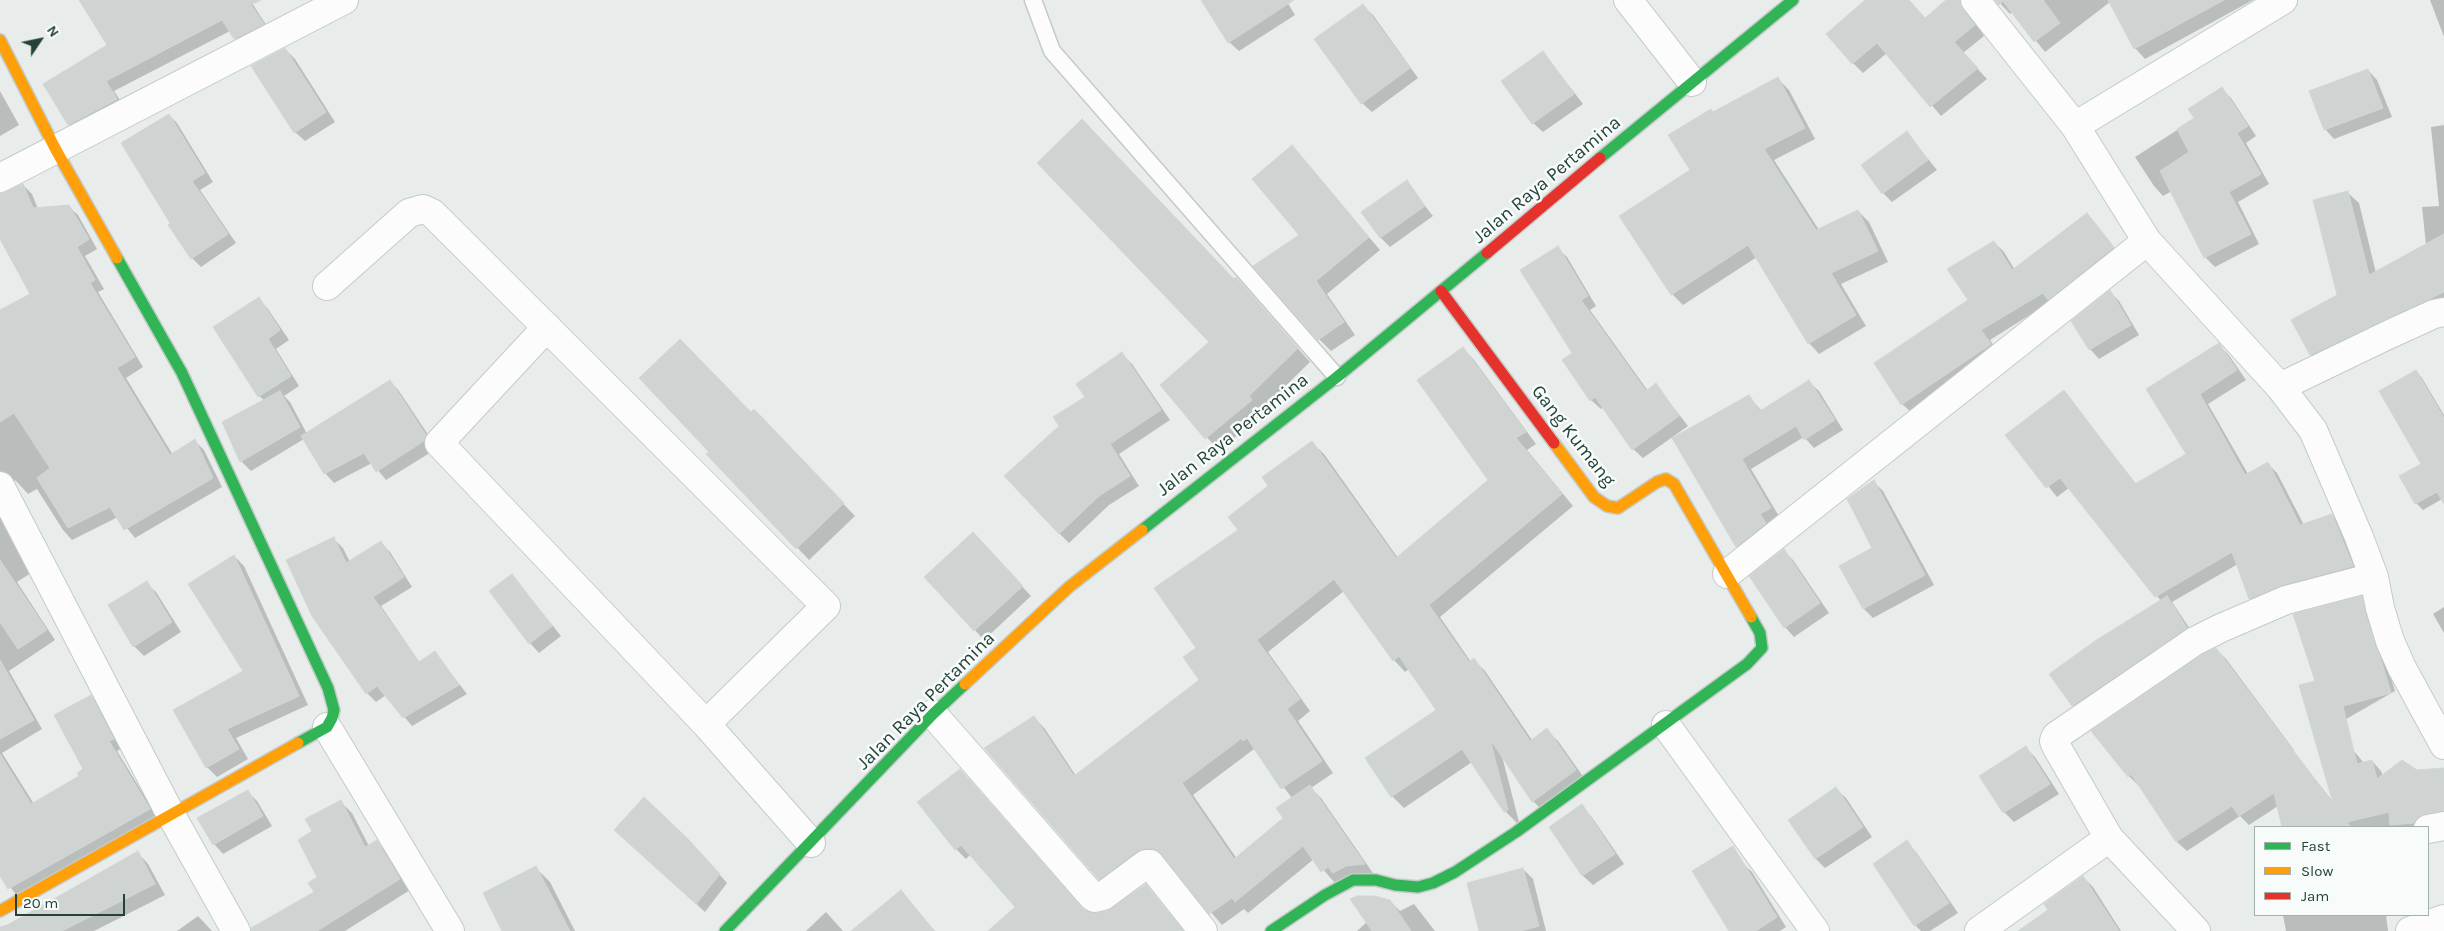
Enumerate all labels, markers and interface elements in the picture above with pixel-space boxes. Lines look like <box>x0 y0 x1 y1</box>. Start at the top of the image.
north arrow <box>15 15 65 65</box>
text: N <box>43 22 63 40</box>
street label: Jalan Raya Pertamina <box>1468 112 1626 248</box>
street label: Jalan Raya Pertamina <box>1153 369 1313 501</box>
street label: Gang Kumang <box>1526 381 1620 491</box>
street label: Jalan Raya Pertamina <box>852 627 1000 775</box>
legend <box>2254 826 2429 916</box>
text: Fast <box>2301 837 2330 855</box>
text: Slow <box>2301 862 2333 880</box>
scale bar <box>18 884 128 916</box>
text: Jam <box>2301 887 2329 905</box>
text: 20 m <box>23 894 58 912</box>

